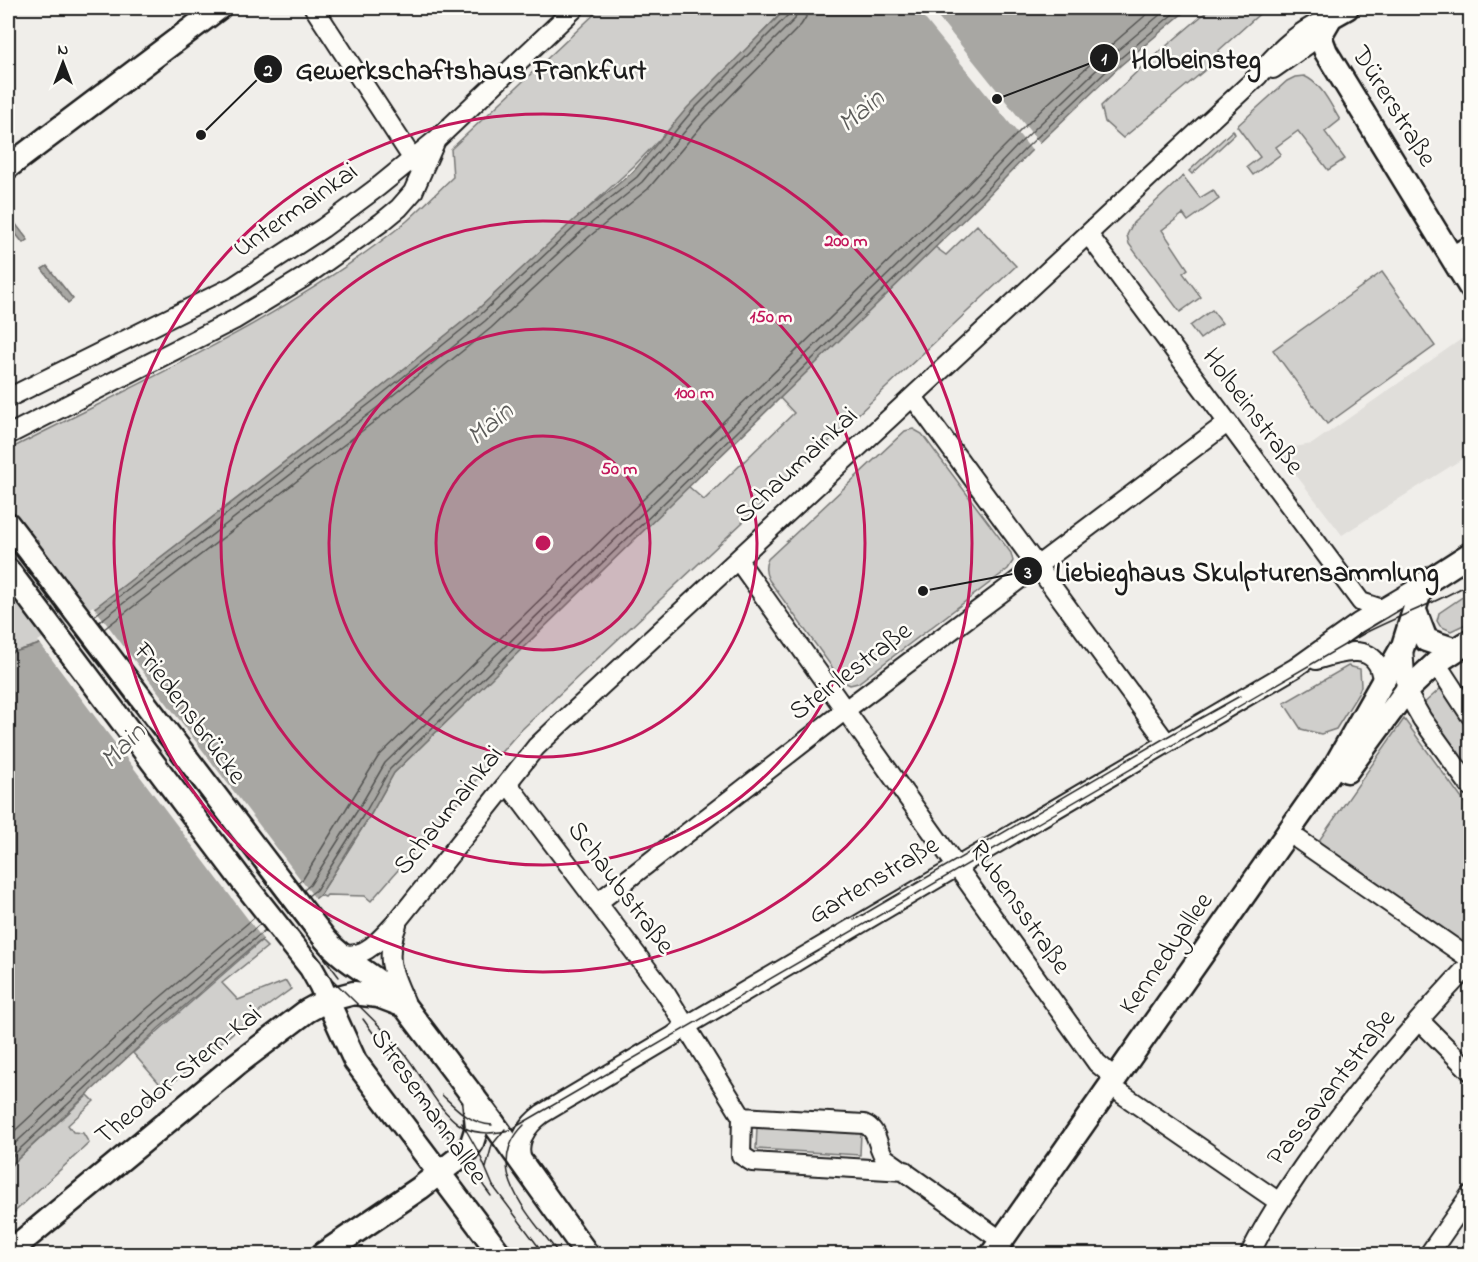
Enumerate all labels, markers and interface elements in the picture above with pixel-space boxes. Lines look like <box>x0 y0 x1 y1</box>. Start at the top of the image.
north arrow <box>33 33 93 93</box>
callout: Holbeinsteg <box>1089 35 1272 81</box>
text: N <box>58 38 69 62</box>
street label: Dürerstraße <box>1340 38 1446 176</box>
text: Holbeinsteg <box>1131 41 1261 83</box>
callout: Gewerkschaftshaus Frankfurt <box>253 46 658 92</box>
text: 1 <box>1101 47 1107 73</box>
text: Gewerkschaftshaus Frankfurt <box>296 52 647 93</box>
text: 2 <box>263 59 273 85</box>
water label: Main <box>829 79 896 144</box>
street label: Untermainkai <box>225 153 367 269</box>
text: 200 m <box>824 229 868 255</box>
text: 150 m <box>750 305 792 331</box>
street label: Holbeinstraße <box>1191 340 1313 484</box>
text: 100 m <box>674 381 714 407</box>
water label: Main <box>458 392 525 457</box>
street label: Schaumainkai <box>726 398 868 534</box>
text: 50 m <box>601 457 637 483</box>
centre of rings <box>533 533 553 553</box>
callout: Liebieghaus Skulpturensammlung <box>1013 548 1451 594</box>
text: Liebieghaus Skulpturensammlung <box>1055 554 1439 596</box>
text: 3 <box>1023 561 1032 587</box>
street label: Steinlestraße <box>781 612 921 731</box>
street label: Friedensbrücke <box>122 634 256 794</box>
water label: Main <box>91 714 157 780</box>
street label: Schaumainkai <box>384 738 514 884</box>
street label: Schaubstraße <box>557 813 684 964</box>
street label: Gartenstraße <box>801 826 948 935</box>
street label: Rubensstraße <box>958 833 1080 984</box>
street label: Kennedyallee <box>1110 884 1224 1023</box>
street label: Theodor-Stern-Kai <box>87 996 271 1156</box>
street label: Passavantstraße <box>1258 1000 1406 1175</box>
street label: Stresemannallee <box>360 1021 497 1194</box>

